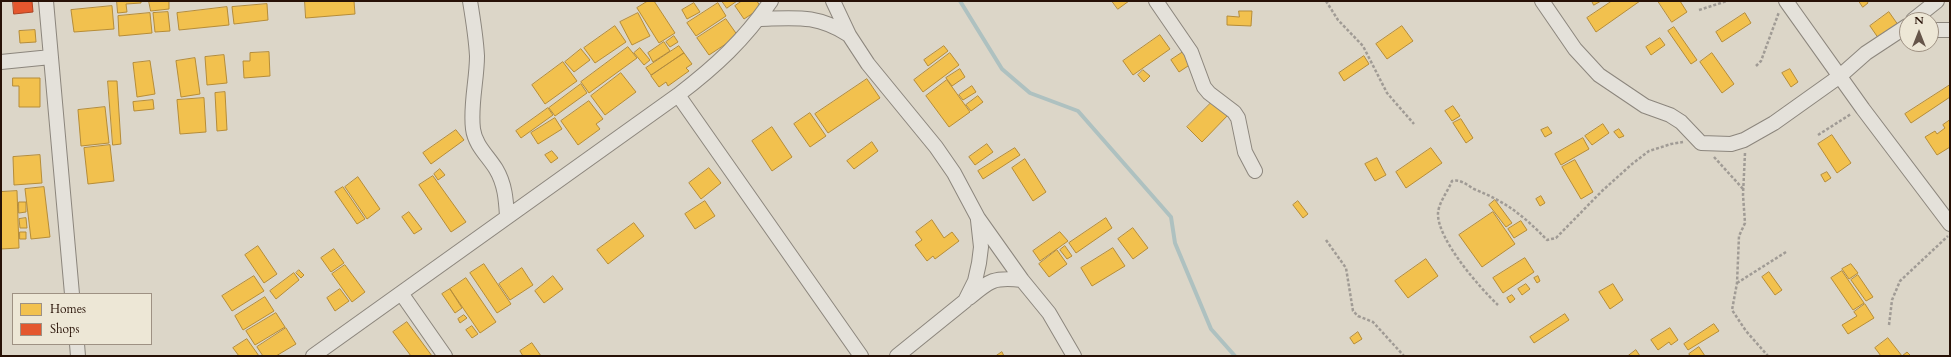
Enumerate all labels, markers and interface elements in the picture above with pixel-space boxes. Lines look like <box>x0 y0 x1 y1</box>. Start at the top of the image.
north arrow <box>1899 12 1939 52</box>
text: N <box>1914 13 1924 28</box>
legend <box>12 293 152 345</box>
text: Homes <box>50 301 86 317</box>
text: Shops <box>50 321 79 337</box>

